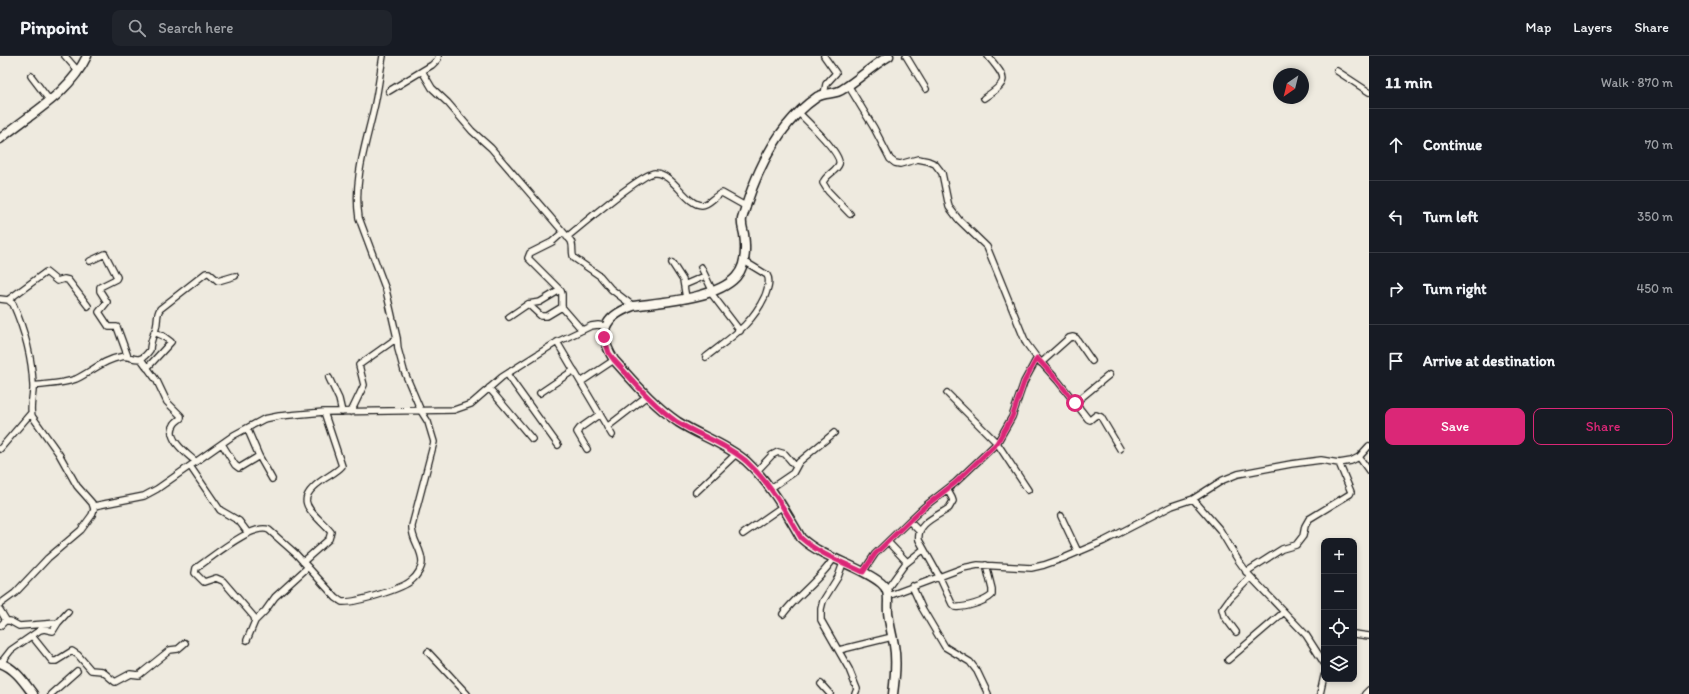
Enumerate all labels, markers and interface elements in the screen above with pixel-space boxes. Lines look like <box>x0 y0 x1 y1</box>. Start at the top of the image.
search box <box>112 10 392 46</box>
text: Pinpoint <box>20 16 88 39</box>
icon: search <box>126 17 148 39</box>
text: Search here <box>158 19 233 37</box>
text: Map <box>1526 19 1551 36</box>
text: Layers <box>1573 19 1612 36</box>
text: Share <box>1634 19 1669 36</box>
north arrow <box>1273 68 1309 104</box>
text: 11 min <box>1385 72 1432 92</box>
text: Walk · 870 m <box>1601 75 1673 90</box>
icon: ahead <box>1385 134 1407 156</box>
text: Continue <box>1423 136 1482 154</box>
text: 70 m <box>1645 137 1673 152</box>
icon: left <box>1385 206 1407 228</box>
text: Turn left <box>1423 208 1478 226</box>
text: 350 m <box>1637 209 1673 224</box>
icon: right <box>1385 278 1407 300</box>
text: Turn right <box>1423 280 1487 298</box>
text: 450 m <box>1636 281 1673 296</box>
route end <box>595 328 613 346</box>
icon: arrive <box>1385 350 1407 372</box>
text: Arrive at destination <box>1423 352 1555 370</box>
route start <box>1066 394 1084 412</box>
button: Save <box>1385 408 1525 445</box>
button: Share <box>1533 408 1673 445</box>
map controls <box>1321 538 1357 682</box>
button: + <box>1321 538 1357 574</box>
button: − <box>1321 574 1357 610</box>
button: locate <box>1321 610 1357 646</box>
button: layers <box>1321 646 1357 682</box>

